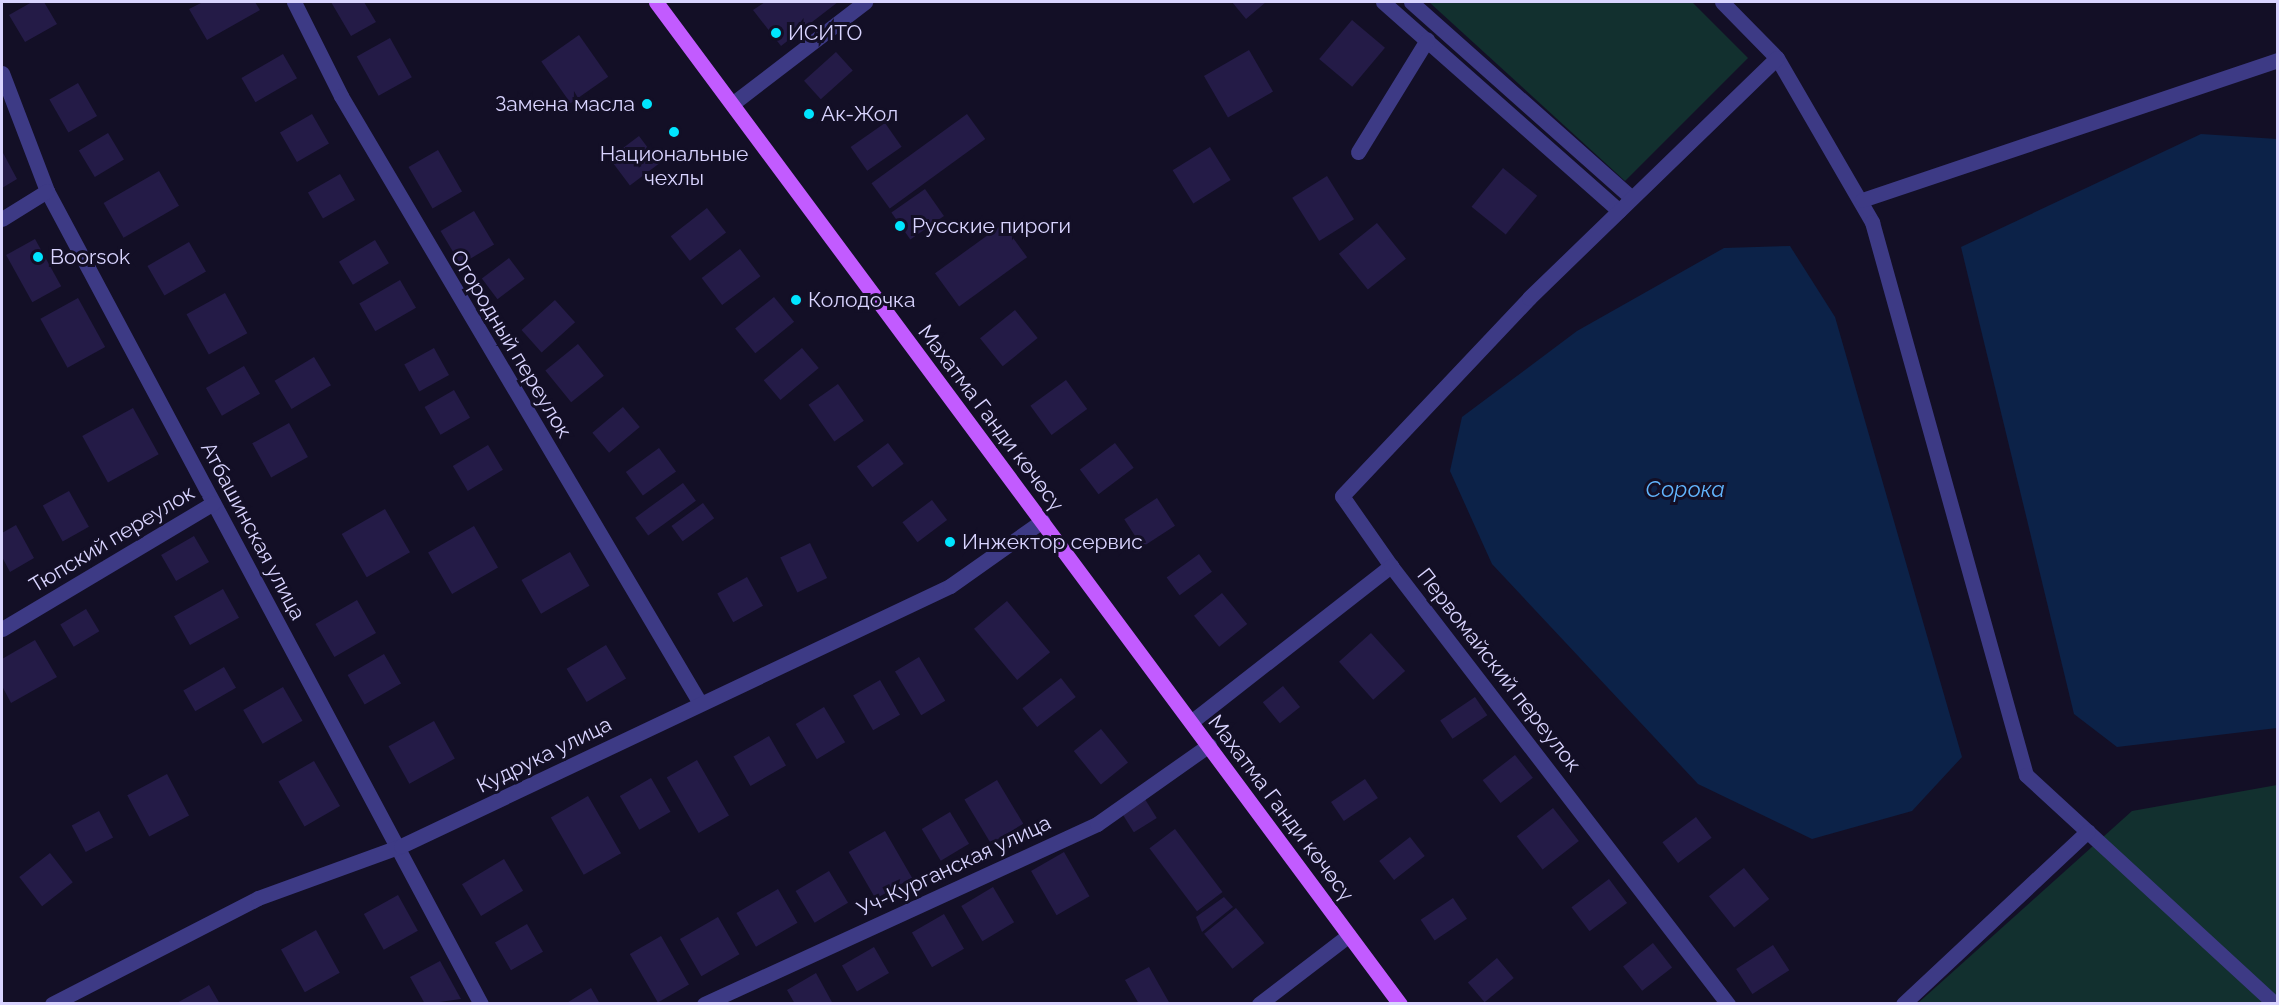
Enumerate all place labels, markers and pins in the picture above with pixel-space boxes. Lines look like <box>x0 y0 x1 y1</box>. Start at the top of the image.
place label: ИСИТО <box>788 20 862 46</box>
marker: ИСИТО <box>769 26 783 40</box>
place label: Замена масла <box>495 91 635 117</box>
marker: Замена масла <box>640 97 654 111</box>
place label: Ак-Жол <box>821 101 898 127</box>
marker: Ак-Жол <box>802 107 816 121</box>
marker: Национальные чехлы <box>667 125 681 139</box>
place label: Национальные чехлы <box>600 141 748 191</box>
place label: Русские пироги <box>912 213 1071 239</box>
marker: Русские пироги <box>893 219 907 233</box>
place label: Boorsok <box>50 244 130 270</box>
marker: Boorsok <box>31 250 45 264</box>
place label: Колодочка <box>808 287 915 313</box>
marker: Колодочка <box>789 293 803 307</box>
place label: Инжектор сервис <box>962 529 1143 555</box>
marker: Инжектор сервис <box>943 535 957 549</box>

